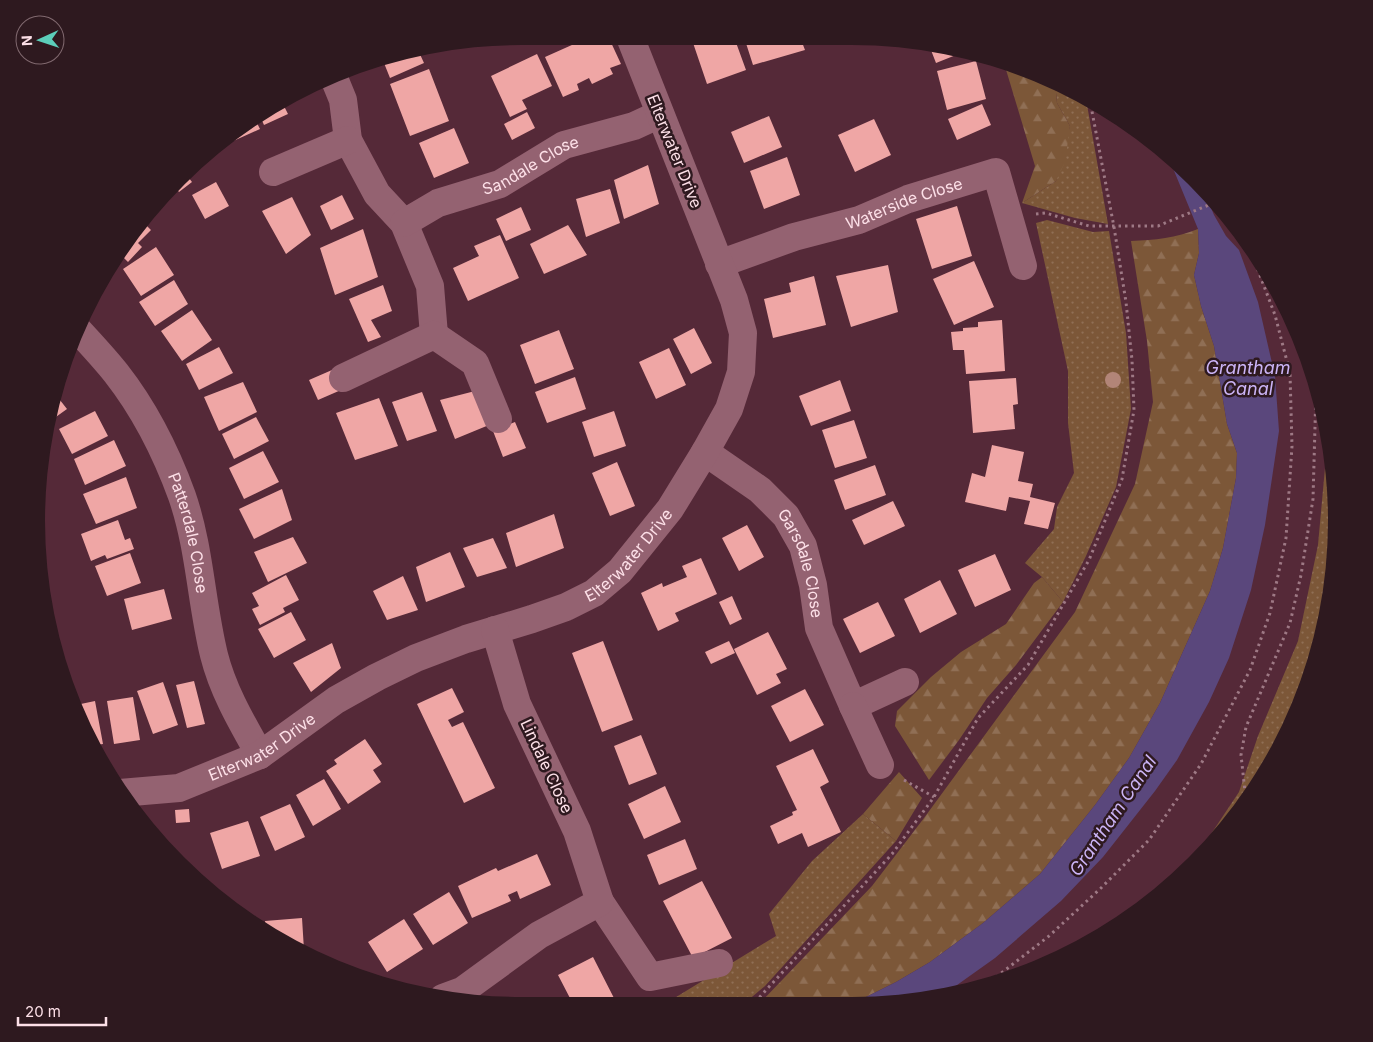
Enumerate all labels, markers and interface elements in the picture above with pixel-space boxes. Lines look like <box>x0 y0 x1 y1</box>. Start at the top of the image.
north arrow <box>15 15 65 65</box>
text: N <box>18 35 35 46</box>
street label: Elterwater Drive <box>643 91 707 211</box>
street label: Sandale Close <box>480 131 581 199</box>
street label: Waterside Close <box>843 173 965 233</box>
water label: Grantham Canal <box>1206 357 1291 399</box>
street label: Patterdale Close <box>164 470 212 594</box>
street label: Elterwater Drive <box>581 504 677 606</box>
street label: Garsdale Close <box>774 504 827 619</box>
street label: Elterwater Drive <box>205 708 319 785</box>
street label: Lindale Close <box>516 716 578 816</box>
water label: Grantham Canal <box>1065 751 1161 880</box>
scale bar <box>18 994 105 1026</box>
text: 20 m <box>25 1002 61 1021</box>

